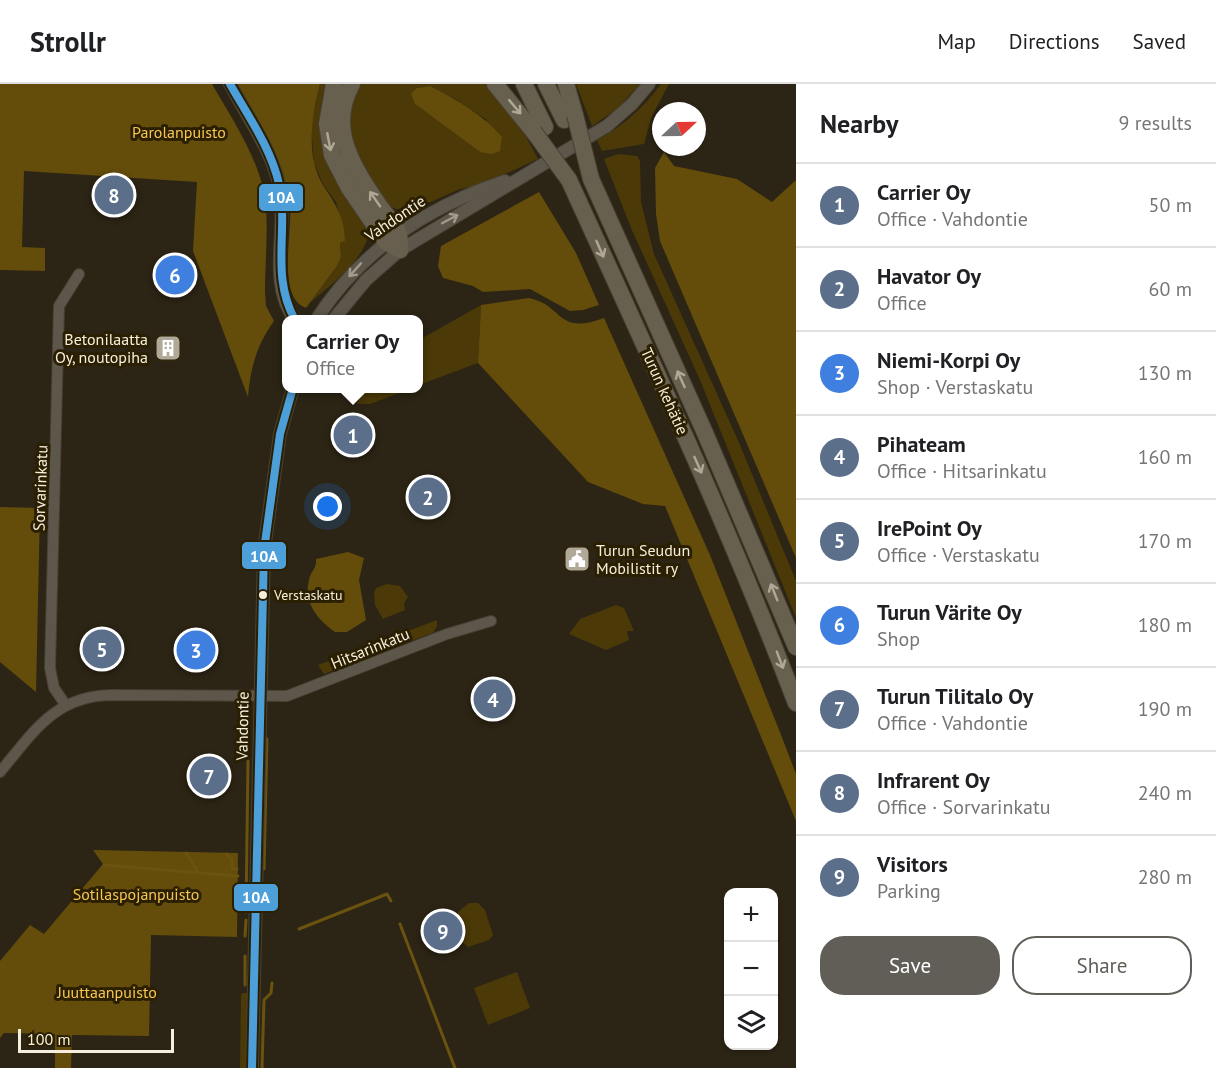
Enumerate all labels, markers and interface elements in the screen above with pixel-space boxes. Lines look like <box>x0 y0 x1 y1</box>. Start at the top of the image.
text: Strollr <box>30 23 106 60</box>
text: Map <box>937 28 976 55</box>
text: Directions <box>1009 28 1100 55</box>
text: Saved <box>1133 28 1186 55</box>
one-way arrow <box>509 99 522 115</box>
north arrow <box>652 102 706 156</box>
text: Nearby <box>820 107 898 140</box>
text: 9 results <box>1119 110 1192 136</box>
park label: Parolanpuisto <box>132 122 226 142</box>
one-way arrow <box>324 131 335 151</box>
pin: 8 <box>94 172 134 218</box>
text: Carrier Oy <box>877 178 971 206</box>
line badge: 10A <box>258 183 304 212</box>
text: 10A <box>267 187 295 207</box>
street label: Vahdontie <box>360 190 429 246</box>
one-way arrow <box>369 191 381 208</box>
text: 1 <box>834 192 845 218</box>
text: 50 m <box>1149 192 1192 218</box>
text: Office · Vahdontie <box>877 206 1028 232</box>
one-way arrow <box>441 213 458 225</box>
one-way arrow <box>595 239 607 257</box>
pin: 6 <box>156 252 195 297</box>
one-way arrow <box>348 262 361 278</box>
text: Havator Oy <box>877 262 981 290</box>
text: 2 <box>834 276 845 302</box>
text: 60 m <box>1149 276 1192 302</box>
text: Office <box>877 290 927 316</box>
popup <box>282 315 423 393</box>
text: Carrier Oy <box>306 327 399 355</box>
place label: Betonilaatta Oy, noutopiha <box>55 329 148 367</box>
building icon: Betonilaatta Oy, noutopiha <box>153 333 183 363</box>
street label: Turun kehätie <box>637 344 693 438</box>
text: Niemi-Korpi Oy <box>877 346 1020 374</box>
text: Office <box>306 355 355 381</box>
text: 3 <box>834 360 845 386</box>
text: 130 m <box>1138 360 1192 386</box>
one-way arrow <box>675 371 687 389</box>
text: Shop · Verstaskatu <box>877 374 1033 400</box>
pin: 1 <box>334 412 372 458</box>
text: Pihateam <box>877 430 966 458</box>
text: 4 <box>834 444 845 470</box>
text: 160 m <box>1138 444 1192 470</box>
street label: Sorvarinkatu <box>29 445 51 531</box>
one-way arrow <box>692 455 704 473</box>
text: Office · Hitsarinkatu <box>877 458 1047 484</box>
pin: 2 <box>408 474 448 520</box>
your location <box>313 492 342 521</box>
text: IrePoint Oy <box>877 514 982 542</box>
text: 5 <box>834 528 845 554</box>
text: 170 m <box>1138 528 1192 554</box>
place label: Turun Seudun Mobilistit ry <box>596 540 690 578</box>
line badge: 10A <box>241 541 287 570</box>
text: Office · Verstaskatu <box>877 542 1040 568</box>
public building icon: Turun Seudun Mobilistit ry <box>562 544 592 574</box>
text: 10A <box>250 546 278 566</box>
one-way arrow <box>768 584 779 602</box>
place label: Verstaskatu <box>273 586 342 604</box>
marker: Verstaskatu <box>257 589 269 601</box>
text: Turun Värite Oy <box>877 598 1022 626</box>
text: 6 <box>834 612 845 638</box>
text: 180 m <box>1138 612 1192 638</box>
street label: Hitsarinkatu <box>328 623 412 673</box>
pin: 5 <box>82 626 122 672</box>
text: Shop <box>877 626 920 652</box>
pin: 3 <box>176 628 216 672</box>
one-way arrow <box>775 650 786 669</box>
pin: 4 <box>474 676 512 722</box>
text: Turun Tilitalo Oy <box>877 682 1033 710</box>
street label: Vahdontie <box>231 691 253 762</box>
text: 7 <box>834 696 845 722</box>
text: 190 m <box>1138 696 1192 722</box>
text: Office · Vahdontie <box>877 710 1028 736</box>
pin: 7 <box>190 754 228 798</box>
text: Infrarent Oy <box>877 766 990 794</box>
text: 8 <box>834 780 845 806</box>
text: 240 m <box>1138 780 1192 806</box>
text: Office · Sorvarinkatu <box>877 794 1050 820</box>
text: Visitors <box>877 850 948 878</box>
text: 9 <box>834 864 845 890</box>
text: 280 m <box>1138 864 1192 890</box>
text: Parking <box>877 878 941 904</box>
line badge: 10A <box>233 883 279 912</box>
park label: Sotilaspojanpuisto <box>73 884 199 904</box>
text: 10A <box>242 887 270 907</box>
map controls <box>724 888 778 1050</box>
button: + <box>724 888 778 942</box>
pin: 9 <box>424 908 462 954</box>
button: Save <box>820 936 1000 995</box>
button: Share <box>1012 936 1192 995</box>
button: − <box>724 942 778 996</box>
park label: Juuttaanpuisto <box>56 982 157 1002</box>
button: layers <box>724 996 778 1050</box>
scale bar <box>18 1026 174 1054</box>
text: 100 m <box>27 1029 70 1049</box>

